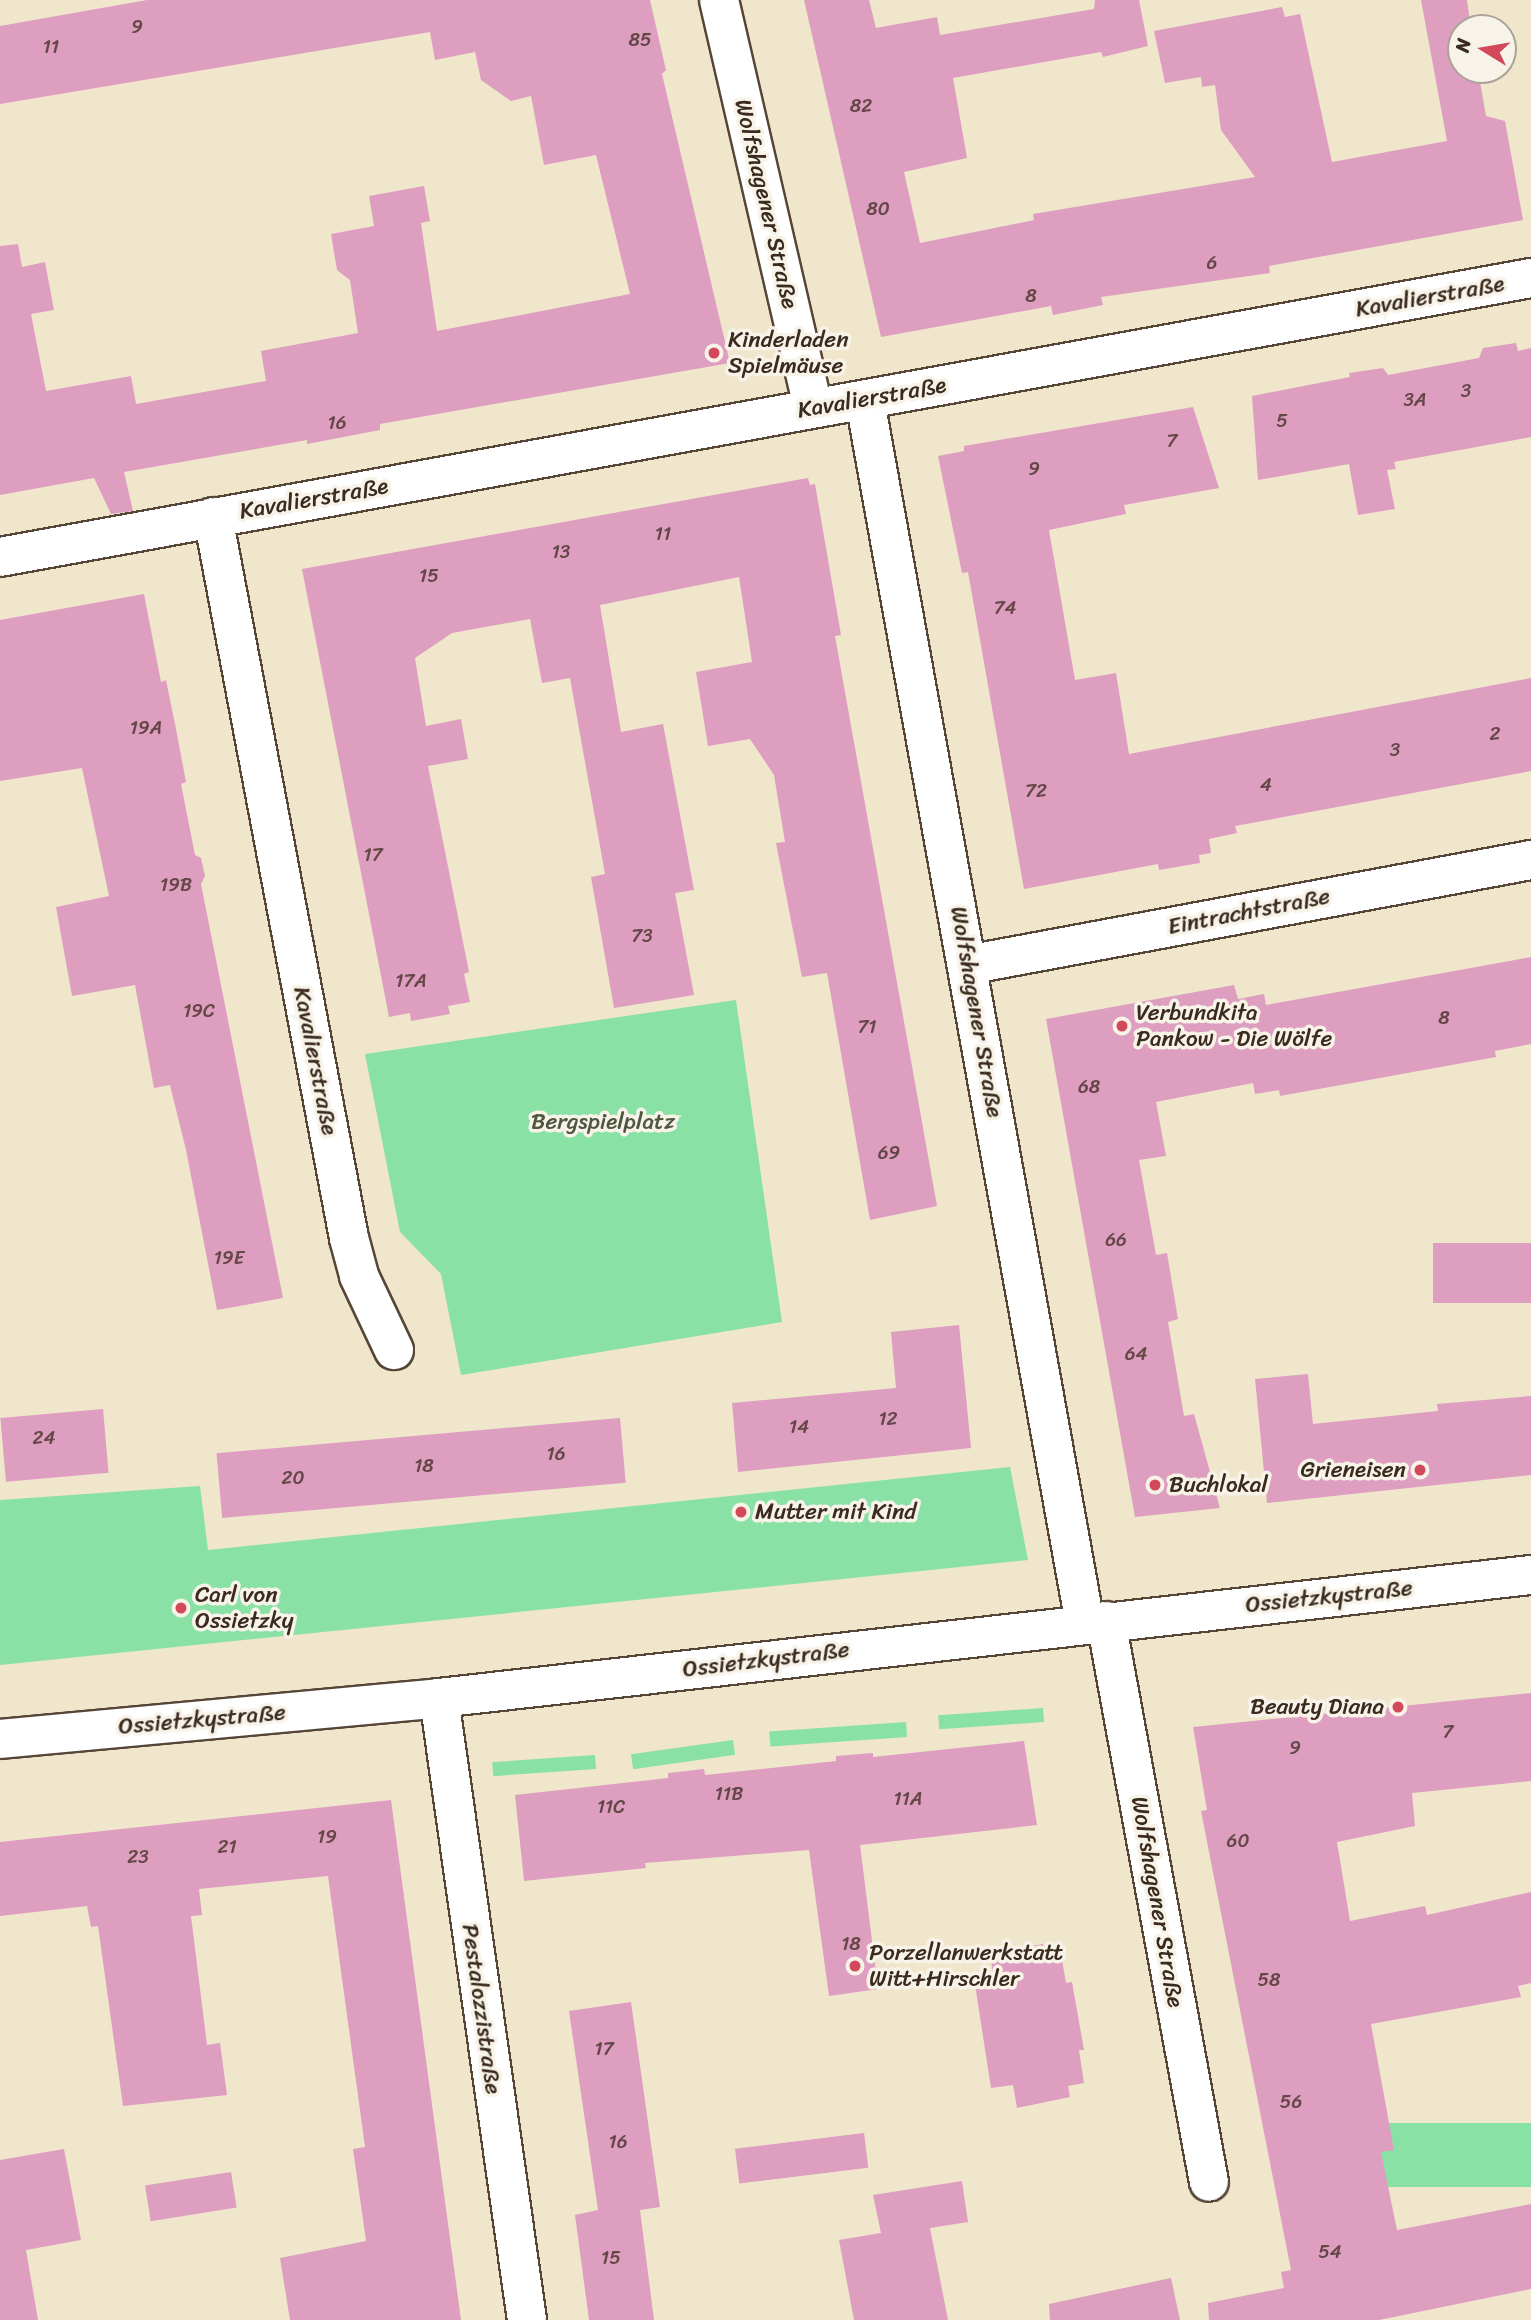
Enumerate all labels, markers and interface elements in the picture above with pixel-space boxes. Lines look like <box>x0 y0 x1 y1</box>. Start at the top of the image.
north arrow <box>1447 14 1517 84</box>
house number: 9 <box>131 16 143 38</box>
house number: 85 <box>628 29 652 51</box>
house number: 11 <box>43 36 59 58</box>
text: N <box>1445 36 1480 55</box>
house number: 82 <box>850 95 872 117</box>
street label: Wolfshagener Straße <box>728 96 804 312</box>
house number: 80 <box>866 198 890 220</box>
house number: 6 <box>1207 252 1217 274</box>
street label: Kavalierstraße <box>1354 270 1506 324</box>
house number: 8 <box>1025 285 1037 307</box>
place label: Kinderladen Spielmäuse <box>728 326 849 380</box>
marker: Kinderladen Spielmäuse <box>706 345 722 361</box>
street label: Kavalierstraße <box>796 371 948 425</box>
house number: 3 <box>1461 380 1471 402</box>
house number: 3A <box>1404 389 1426 411</box>
house number: 5 <box>1276 410 1288 432</box>
house number: 16 <box>328 412 346 434</box>
house number: 7 <box>1167 430 1177 452</box>
house number: 9 <box>1028 458 1040 480</box>
street label: Kavalierstraße <box>238 472 390 526</box>
house number: 11 <box>655 523 671 545</box>
house number: 13 <box>552 541 570 563</box>
house number: 15 <box>419 565 439 587</box>
house number: 74 <box>994 597 1016 619</box>
house number: 19A <box>130 717 162 739</box>
house number: 2 <box>1490 723 1500 745</box>
house number: 3 <box>1390 739 1400 761</box>
house number: 4 <box>1260 774 1272 796</box>
house number: 72 <box>1025 780 1047 802</box>
house number: 17 <box>364 844 382 866</box>
house number: 19B <box>160 874 192 896</box>
street label: Eintrachtstraße <box>1166 883 1332 941</box>
street label: Wolfshagener Straße <box>944 904 1008 1120</box>
house number: 73 <box>631 925 653 947</box>
house number: 17A <box>395 970 427 992</box>
street label: Kavalierstraße <box>287 985 343 1137</box>
place label: Verbundkita Pankow - Die Wölfe <box>1136 999 1332 1053</box>
house number: 19C <box>183 1000 215 1022</box>
house number: 8 <box>1438 1007 1450 1029</box>
house number: 71 <box>858 1016 876 1038</box>
marker: Verbundkita Pankow - Die Wölfe <box>1114 1018 1130 1034</box>
house number: 68 <box>1078 1076 1100 1098</box>
park label: Bergspielplatz <box>531 1108 675 1136</box>
house number: 69 <box>878 1142 900 1164</box>
house number: 66 <box>1105 1229 1127 1251</box>
house number: 19E <box>214 1247 244 1269</box>
house number: 64 <box>1125 1343 1147 1365</box>
house number: 12 <box>878 1408 898 1430</box>
house number: 14 <box>789 1416 809 1438</box>
house number: 24 <box>33 1427 55 1449</box>
house number: 16 <box>547 1443 565 1465</box>
house number: 18 <box>414 1455 434 1477</box>
place label: Grieneisen <box>1301 1456 1406 1484</box>
marker: Grieneisen <box>1412 1462 1428 1478</box>
house number: 20 <box>282 1467 304 1489</box>
place label: Buchlokal <box>1169 1471 1268 1499</box>
marker: Buchlokal <box>1147 1477 1163 1493</box>
place label: Mutter mit Kind <box>755 1498 917 1526</box>
marker: Mutter mit Kind <box>733 1504 749 1520</box>
street label: Ossietzkystraße <box>1244 1575 1414 1619</box>
place label: Carl von Ossietzky <box>195 1581 293 1635</box>
marker: Carl von Ossietzky <box>173 1600 189 1616</box>
street label: Ossietzkystraße <box>681 1636 851 1684</box>
place label: Beauty Diana <box>1250 1693 1384 1721</box>
street label: Ossietzkystraße <box>117 1699 287 1741</box>
marker: Beauty Diana <box>1390 1699 1406 1715</box>
house number: 7 <box>1443 1721 1453 1743</box>
house number: 9 <box>1289 1737 1301 1759</box>
house number: 11B <box>715 1783 743 1805</box>
house number: 11A <box>894 1788 922 1810</box>
street label: Wolfshagener Straße <box>1125 1794 1189 2010</box>
house number: 11C <box>597 1796 625 1818</box>
house number: 19 <box>317 1826 337 1848</box>
house number: 60 <box>1227 1830 1249 1852</box>
house number: 21 <box>217 1836 237 1858</box>
house number: 23 <box>127 1846 149 1868</box>
street label: Pestalozzistraße <box>455 1922 507 2096</box>
house number: 18 <box>841 1933 861 1955</box>
place label: Porzellanwerkstatt Witt+Hirschler <box>869 1939 1063 1993</box>
marker: Porzellanwerkstatt Witt+Hirschler <box>847 1958 863 1974</box>
house number: 58 <box>1257 1969 1281 1991</box>
house number: 17 <box>595 2038 613 2060</box>
house number: 56 <box>1280 2091 1302 2113</box>
house number: 16 <box>609 2131 627 2153</box>
house number: 54 <box>1318 2241 1342 2263</box>
house number: 15 <box>601 2247 621 2269</box>

